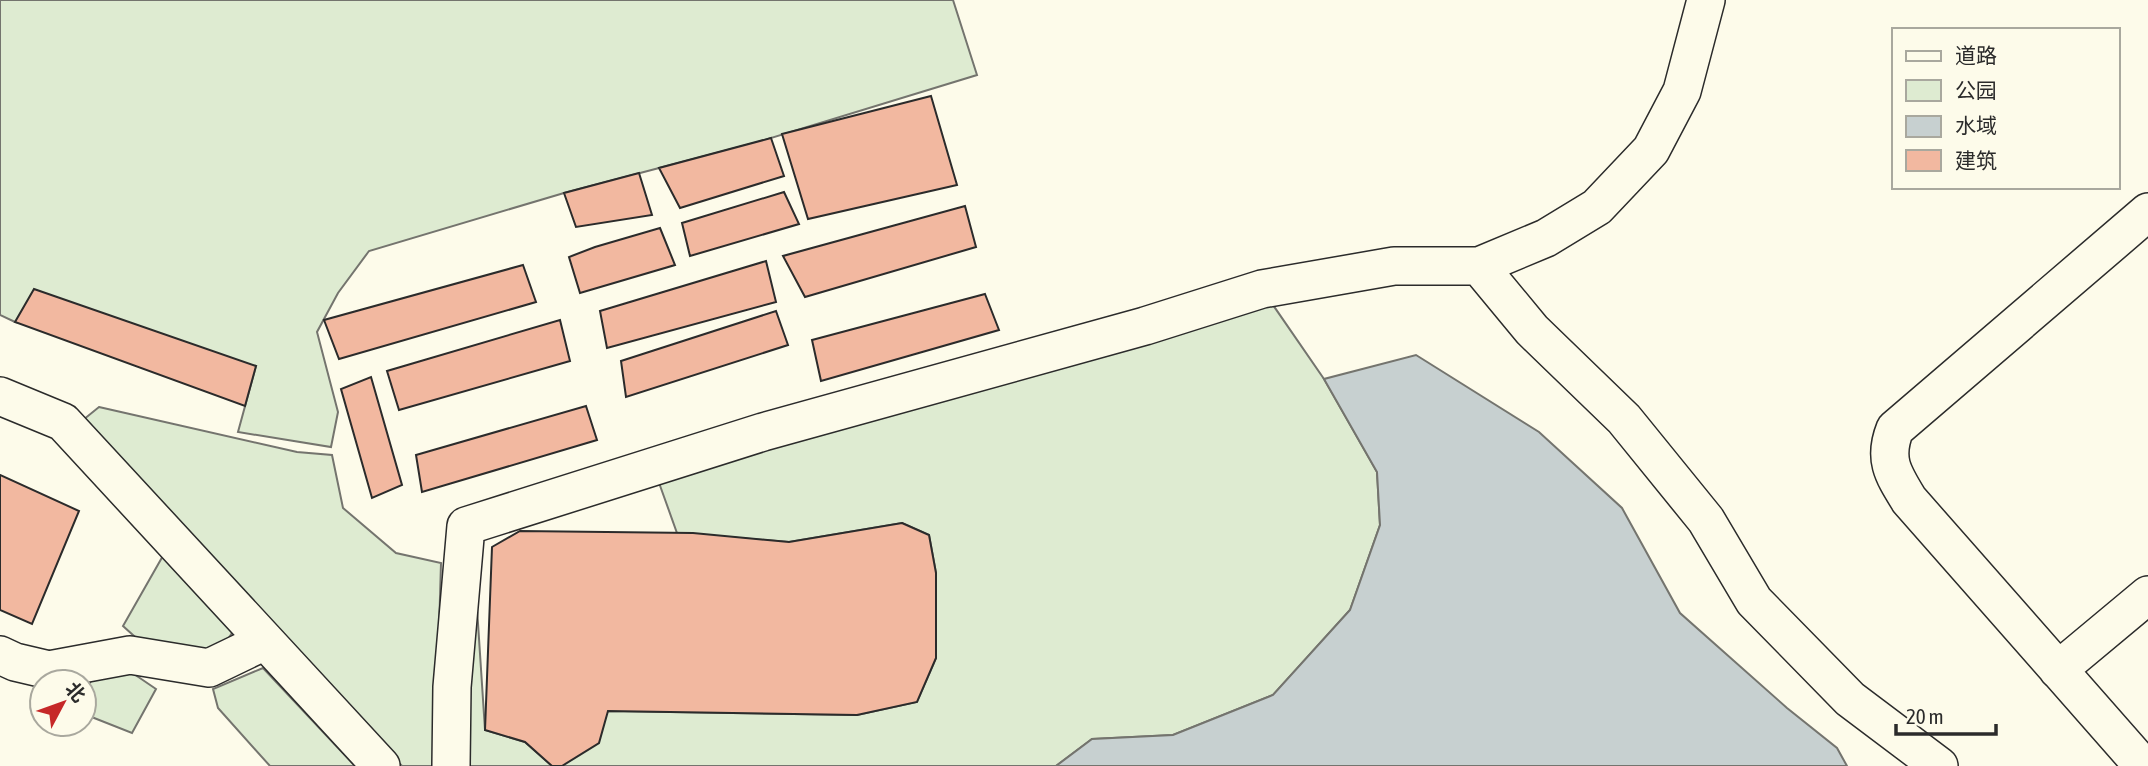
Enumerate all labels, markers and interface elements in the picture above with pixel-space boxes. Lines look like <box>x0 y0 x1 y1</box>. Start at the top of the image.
legend <box>1892 28 2120 189</box>
text: 道路 <box>1955 43 1997 67</box>
text: 公园 <box>1955 78 1997 102</box>
text: 水域 <box>1955 113 1997 137</box>
text: 建筑 <box>1955 148 1997 172</box>
north arrow <box>28 668 98 738</box>
text: 北 <box>61 677 90 706</box>
scale bar <box>1896 692 1996 736</box>
text: 20 m <box>1906 704 1944 728</box>

